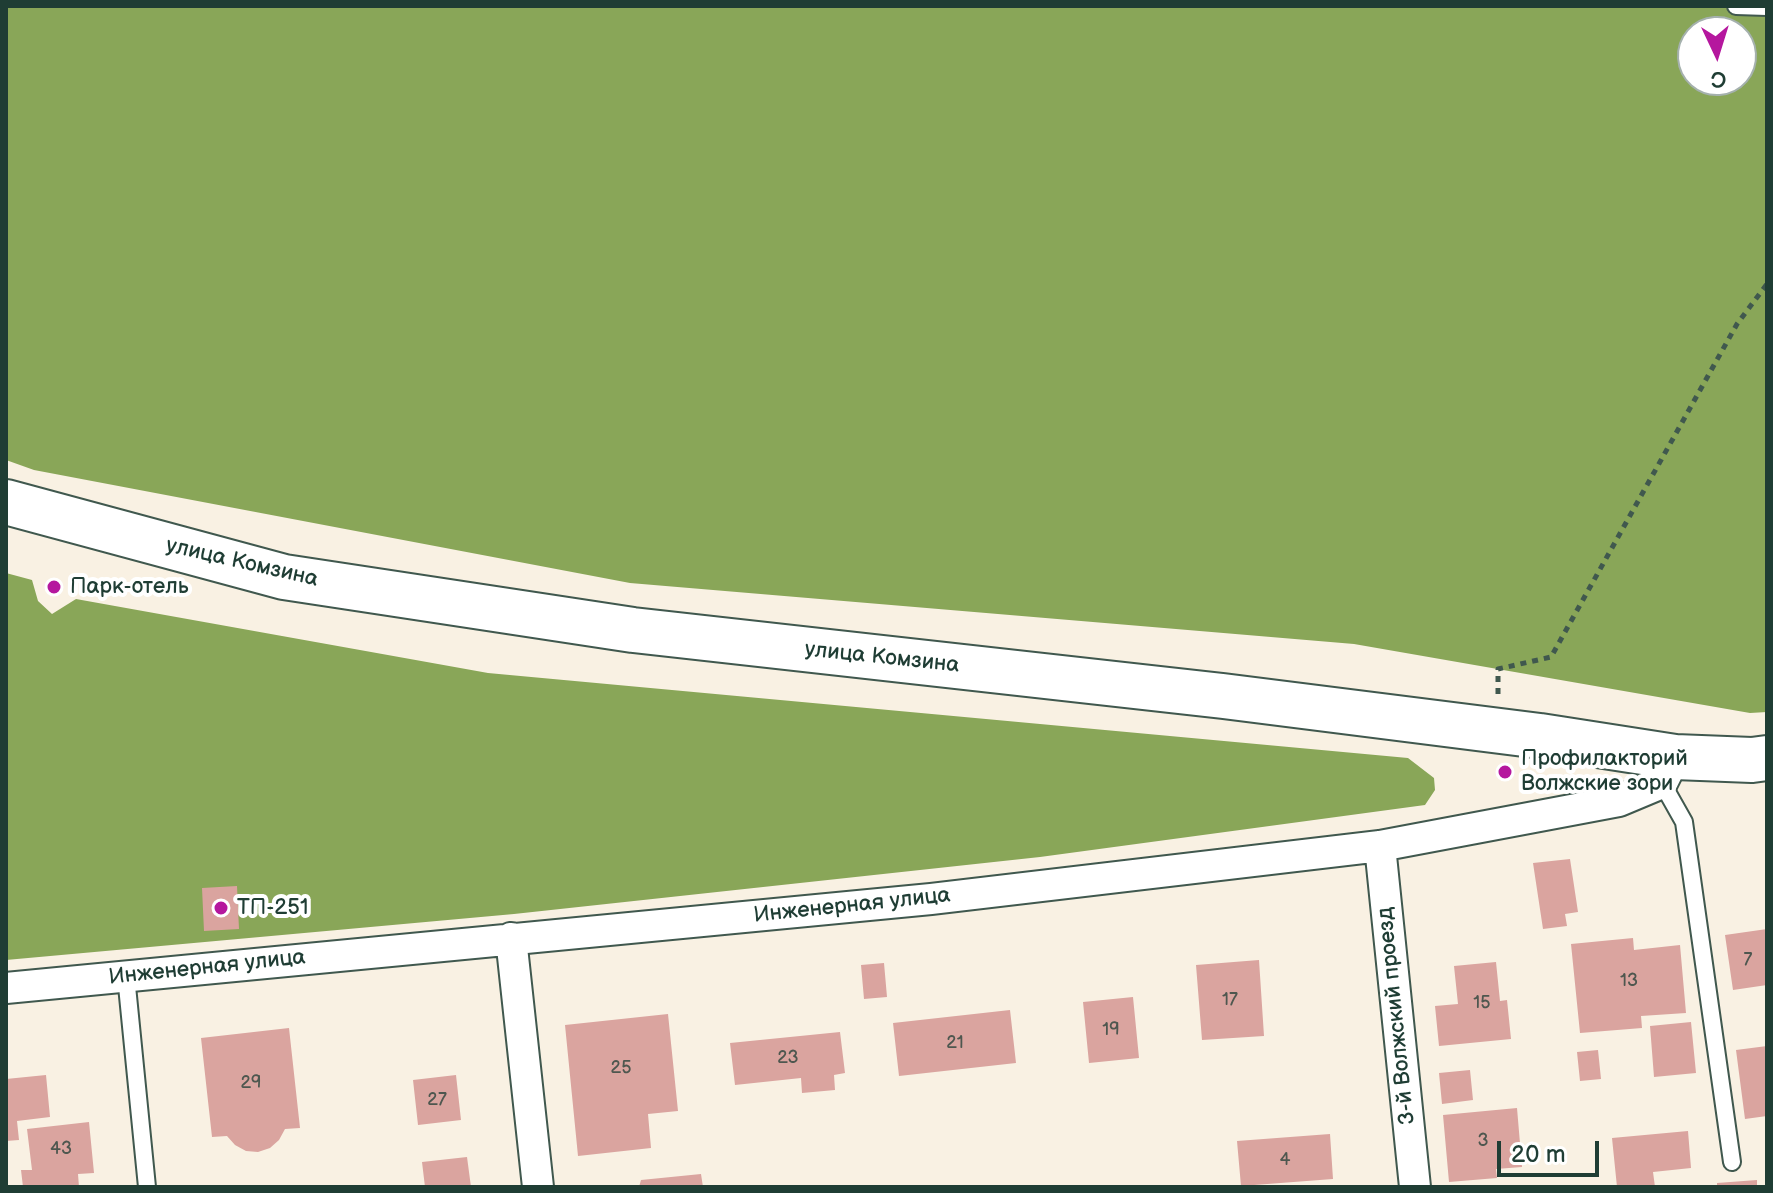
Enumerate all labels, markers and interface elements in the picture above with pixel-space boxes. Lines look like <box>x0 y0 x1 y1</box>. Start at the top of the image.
north arrow <box>1677 16 1757 96</box>
text: С <box>1710 64 1727 92</box>
street label: улица Комзина <box>163 533 321 593</box>
place label: Парк-отель <box>70 574 189 600</box>
marker: Парк-отель <box>45 578 63 596</box>
street label: улица Комзина <box>803 637 961 679</box>
place label: Профилакторий Волжские зори <box>1521 746 1688 798</box>
marker: Профилакторий Волжские зори <box>1496 763 1514 781</box>
street label: Инженерная улица <box>752 883 952 929</box>
place label: ТП-251 <box>237 895 308 921</box>
marker: ТП-251 <box>212 899 230 917</box>
street label: 3-й Волжский проезд <box>1372 906 1422 1126</box>
street label: Инженерная улица <box>107 945 307 991</box>
house number: 7 <box>1744 949 1752 971</box>
house number: 13 <box>1620 970 1638 992</box>
house number: 17 <box>1222 989 1238 1011</box>
house number: 15 <box>1473 992 1491 1014</box>
house number: 19 <box>1102 1019 1120 1041</box>
house number: 21 <box>946 1032 964 1054</box>
house number: 23 <box>777 1047 799 1069</box>
house number: 25 <box>611 1057 631 1079</box>
house number: 29 <box>240 1072 262 1094</box>
house number: 27 <box>427 1089 447 1111</box>
scale bar <box>1501 1125 1603 1175</box>
house number: 3 <box>1477 1130 1489 1152</box>
house number: 43 <box>50 1138 72 1160</box>
text: 20 m <box>1511 1140 1566 1169</box>
house number: 4 <box>1280 1149 1290 1171</box>

